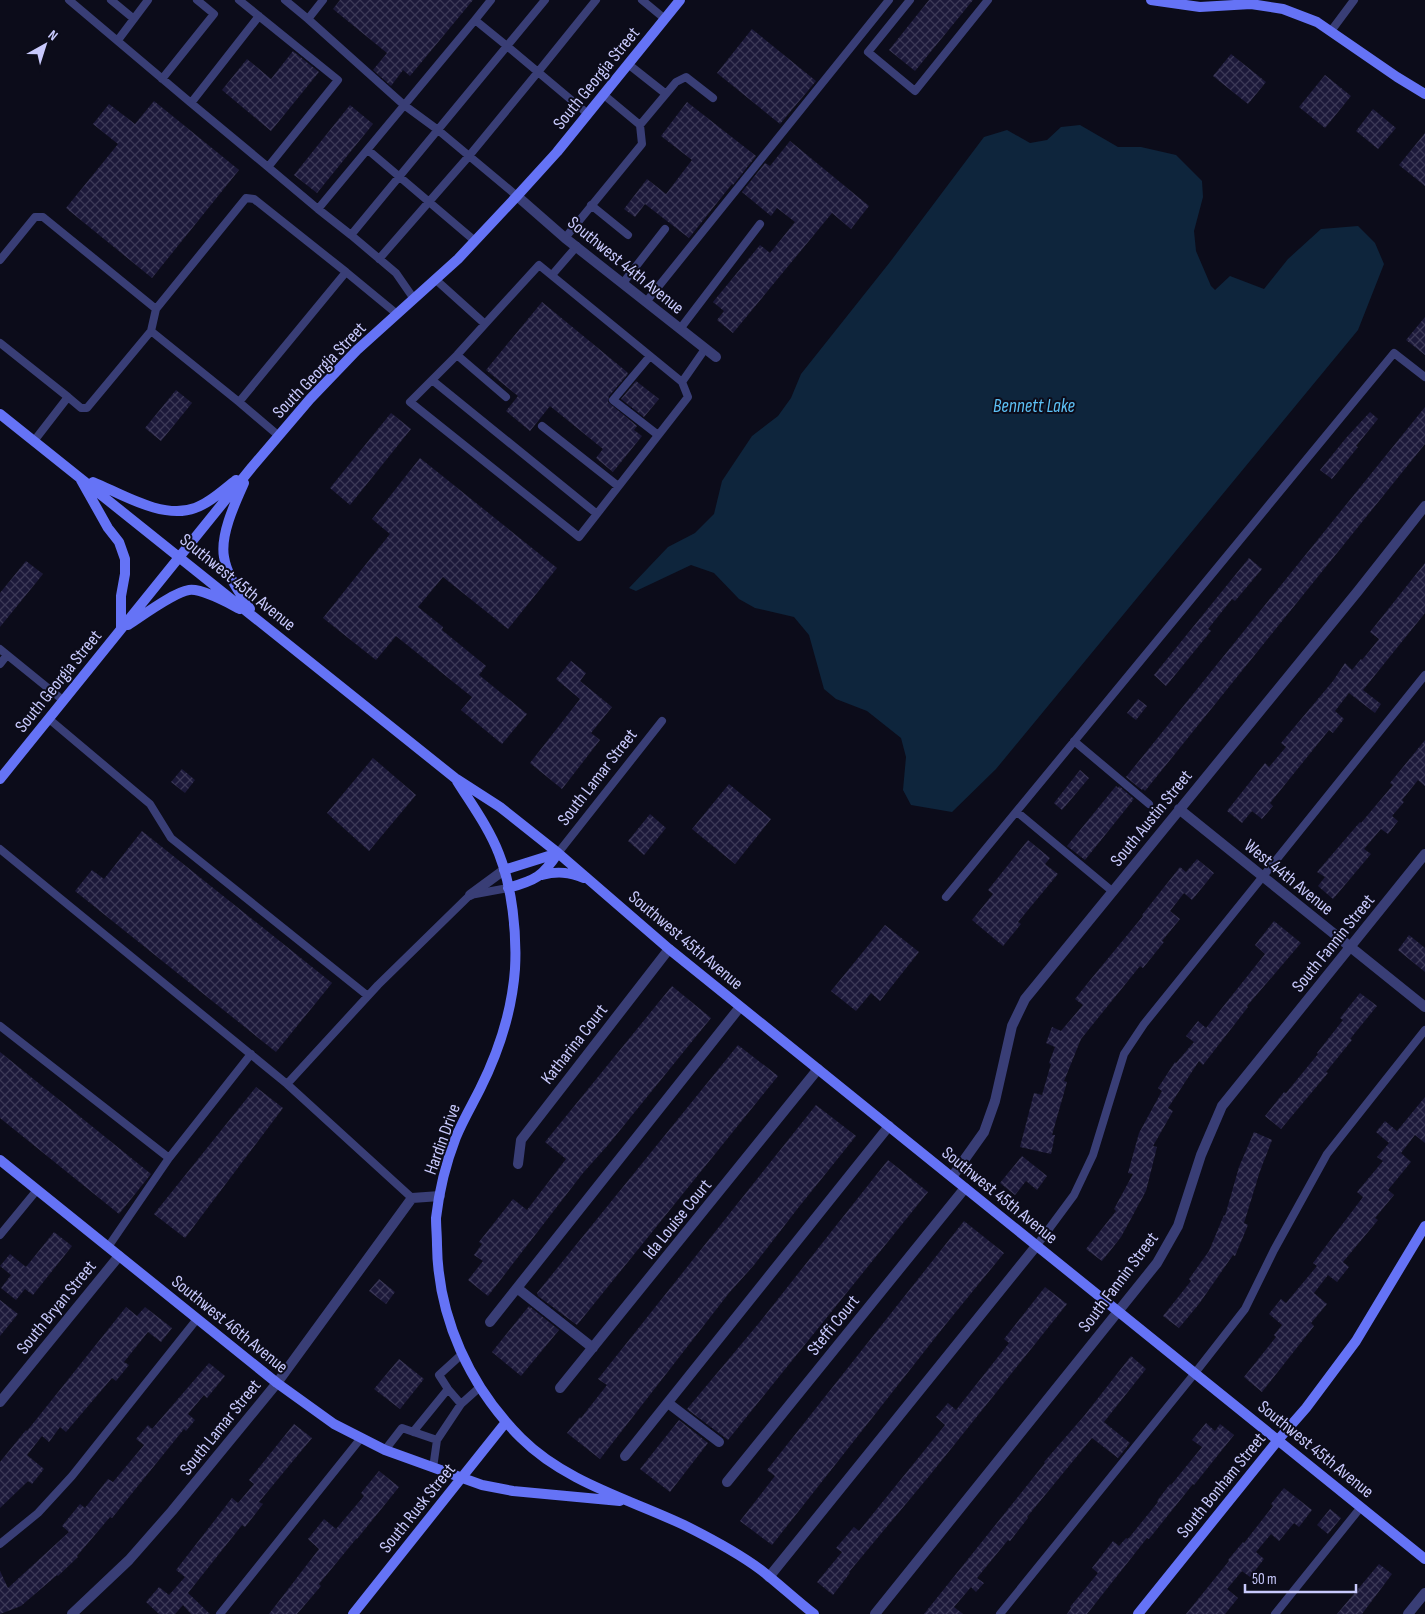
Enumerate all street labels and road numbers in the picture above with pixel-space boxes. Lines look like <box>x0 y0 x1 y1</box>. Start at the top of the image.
street label: South Georgia Street <box>549 23 644 134</box>
street label: Southwest 44th Avenue <box>563 212 688 319</box>
street label: South Georgia Street <box>268 318 371 423</box>
street label: Southwest 45th Avenue <box>176 529 300 635</box>
street label: South Georgia Street <box>11 626 106 737</box>
street label: South Lamar Street <box>553 724 642 830</box>
street label: South Austin Street <box>1106 766 1197 871</box>
street label: West 44th Avenue <box>1240 835 1338 920</box>
street label: Southwest 45th Avenue <box>624 886 747 994</box>
street label: South Fannin Street <box>1288 890 1379 996</box>
street label: Katharina Court <box>537 1000 612 1088</box>
street label: Hardin Drive <box>420 1101 465 1177</box>
street label: Southwest 45th Avenue <box>938 1142 1062 1248</box>
street label: Ida Louise Court <box>639 1175 716 1264</box>
street label: South Fannin Street <box>1074 1228 1163 1336</box>
street label: South Bryan Street <box>12 1256 101 1358</box>
street label: Southwest 46th Avenue <box>167 1271 292 1378</box>
street label: Steffi Court <box>803 1291 864 1360</box>
street label: South Lamar Street <box>175 1375 266 1479</box>
street label: Southwest 45th Avenue <box>1254 1396 1378 1502</box>
street label: South Bonham Street <box>1173 1428 1270 1542</box>
street label: South Rusk Street <box>375 1459 460 1557</box>

